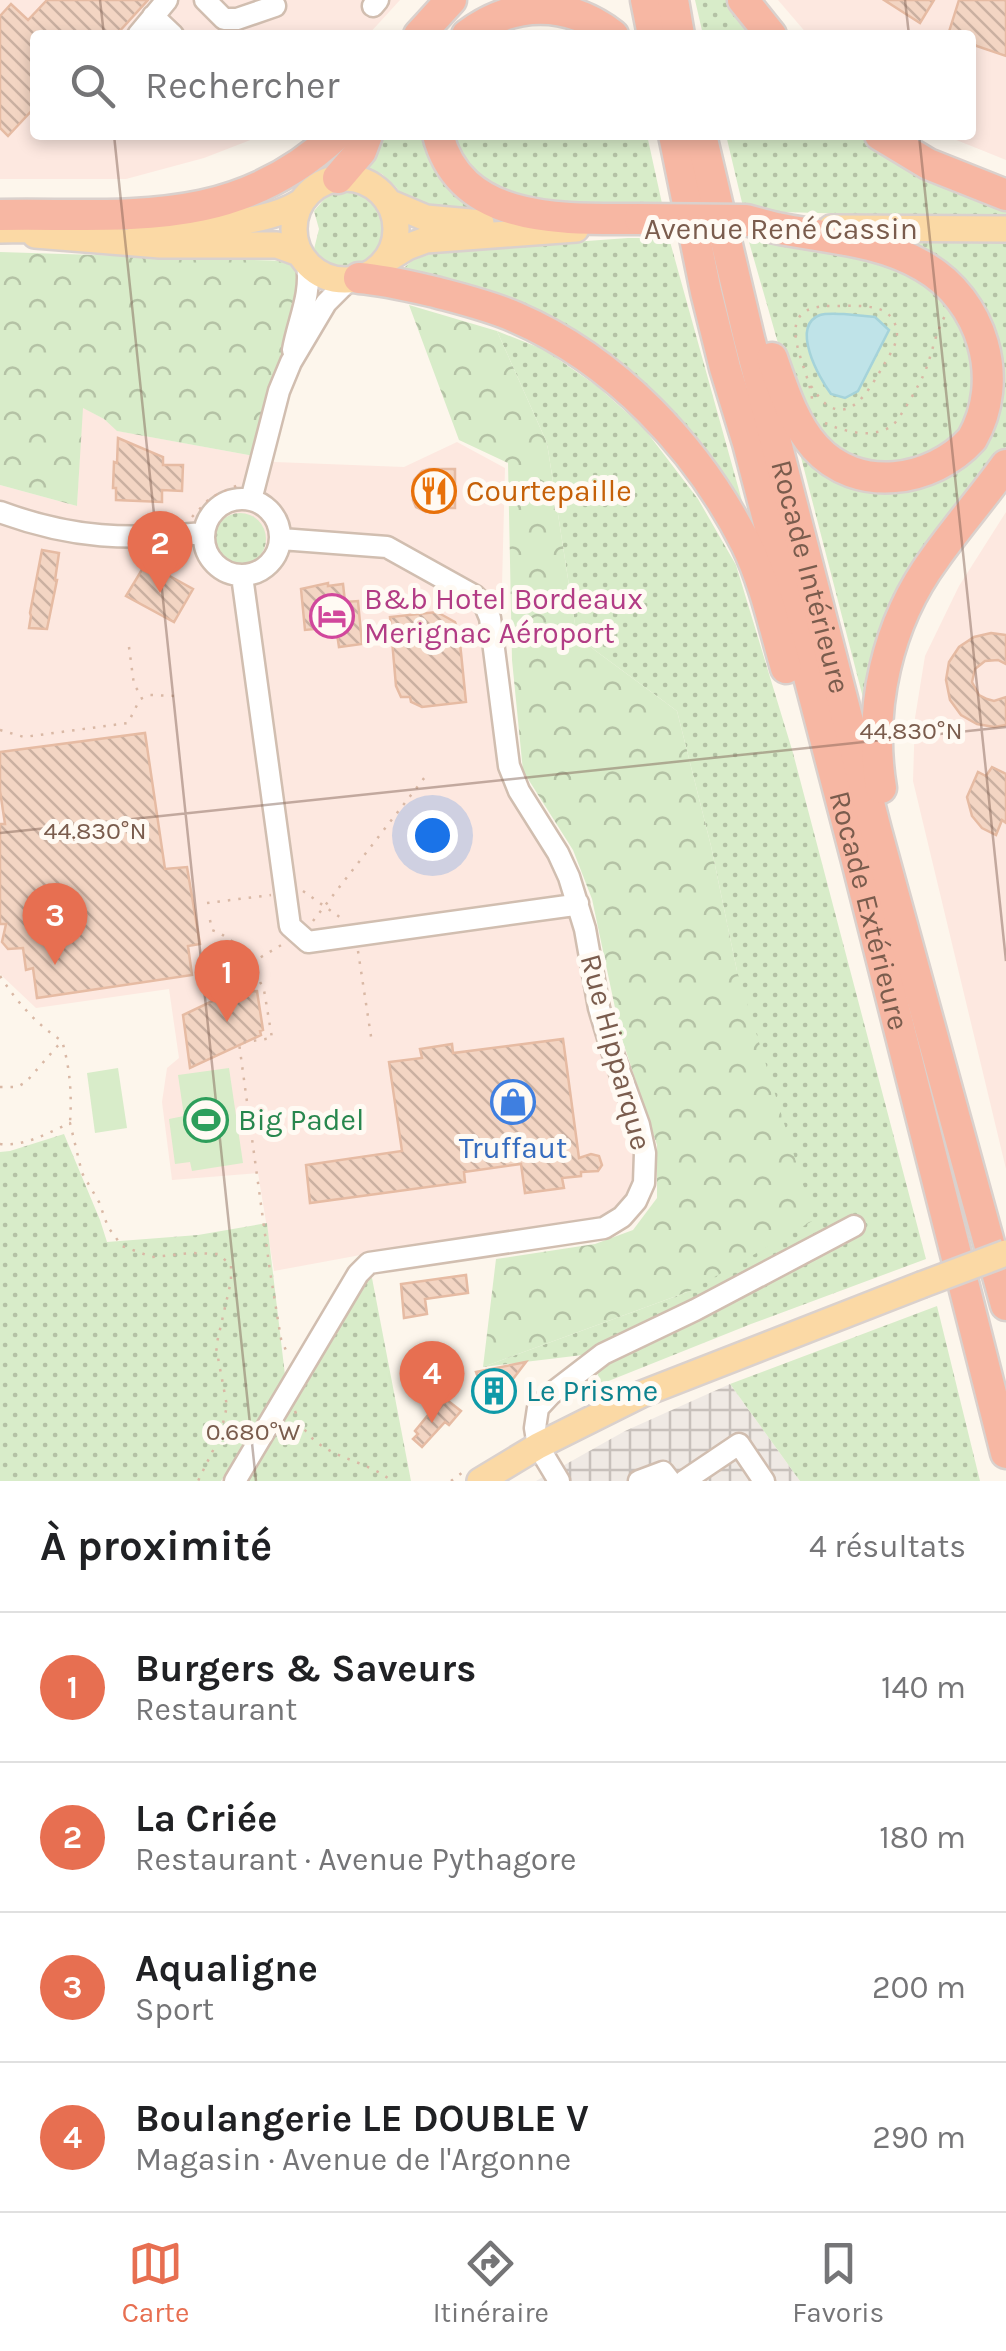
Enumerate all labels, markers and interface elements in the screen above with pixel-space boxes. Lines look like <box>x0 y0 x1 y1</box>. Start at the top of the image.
search box <box>30 30 976 140</box>
icon: search <box>65 58 120 113</box>
text: Rechercher <box>145 63 339 108</box>
street label: Avenue René Cassin <box>644 211 918 247</box>
street label: Rocade Intérieure <box>763 456 858 697</box>
restaurant icon: Courtepaille <box>411 468 457 514</box>
place label: Courtepaille <box>466 473 632 509</box>
pin: 2 <box>128 510 192 593</box>
place label: B&b Hotel Bordeaux Merignac Aéroport <box>364 581 643 651</box>
hotel icon: B&b Hotel Bordeaux Merignac Aéroport <box>309 593 355 639</box>
text: 44.830°N <box>860 716 962 745</box>
street label: Rocade Extérieure <box>821 787 917 1034</box>
your location <box>407 810 458 861</box>
text: 44.830°N <box>44 816 146 845</box>
pin: 3 <box>22 882 88 965</box>
pin: 1 <box>194 940 260 1022</box>
street label: Rue Hipparque <box>573 950 659 1154</box>
shop icon: Truffaut <box>490 1079 536 1125</box>
sports icon: Big Padel <box>183 1097 229 1143</box>
place label: Big Padel <box>238 1102 364 1138</box>
place label: Truffaut <box>459 1130 567 1166</box>
pin: 4 <box>400 1340 464 1423</box>
building icon: Le Prisme <box>471 1368 517 1414</box>
place label: Le Prisme <box>526 1373 658 1409</box>
text: 0.680°W <box>206 1417 300 1446</box>
text: À proximité <box>40 1521 272 1571</box>
text: 4 résultats <box>809 1528 966 1565</box>
text: Burgers & Saveurs <box>135 1646 476 1691</box>
text: 1 <box>67 1669 78 1706</box>
text: 140 m <box>881 1669 966 1706</box>
text: Restaurant <box>135 1691 297 1728</box>
text: La Criée <box>135 1796 277 1841</box>
text: 2 <box>63 1819 82 1856</box>
text: 180 m <box>879 1819 966 1856</box>
text: Restaurant · Avenue Pythagore <box>135 1841 576 1878</box>
text: Aqualigne <box>135 1946 318 1991</box>
text: 3 <box>63 1969 82 2006</box>
text: 200 m <box>872 1969 966 2006</box>
text: Sport <box>135 1991 214 2028</box>
text: Boulangerie LE DOUBLE V <box>135 2096 589 2141</box>
text: 4 <box>63 2119 82 2156</box>
text: 290 m <box>872 2119 966 2156</box>
text: Magasin · Avenue de l'Argonne <box>135 2141 571 2178</box>
tab: Carte <box>122 2236 189 2329</box>
tab: Itinéraire <box>433 2236 549 2329</box>
tab: Favoris <box>792 2236 884 2329</box>

